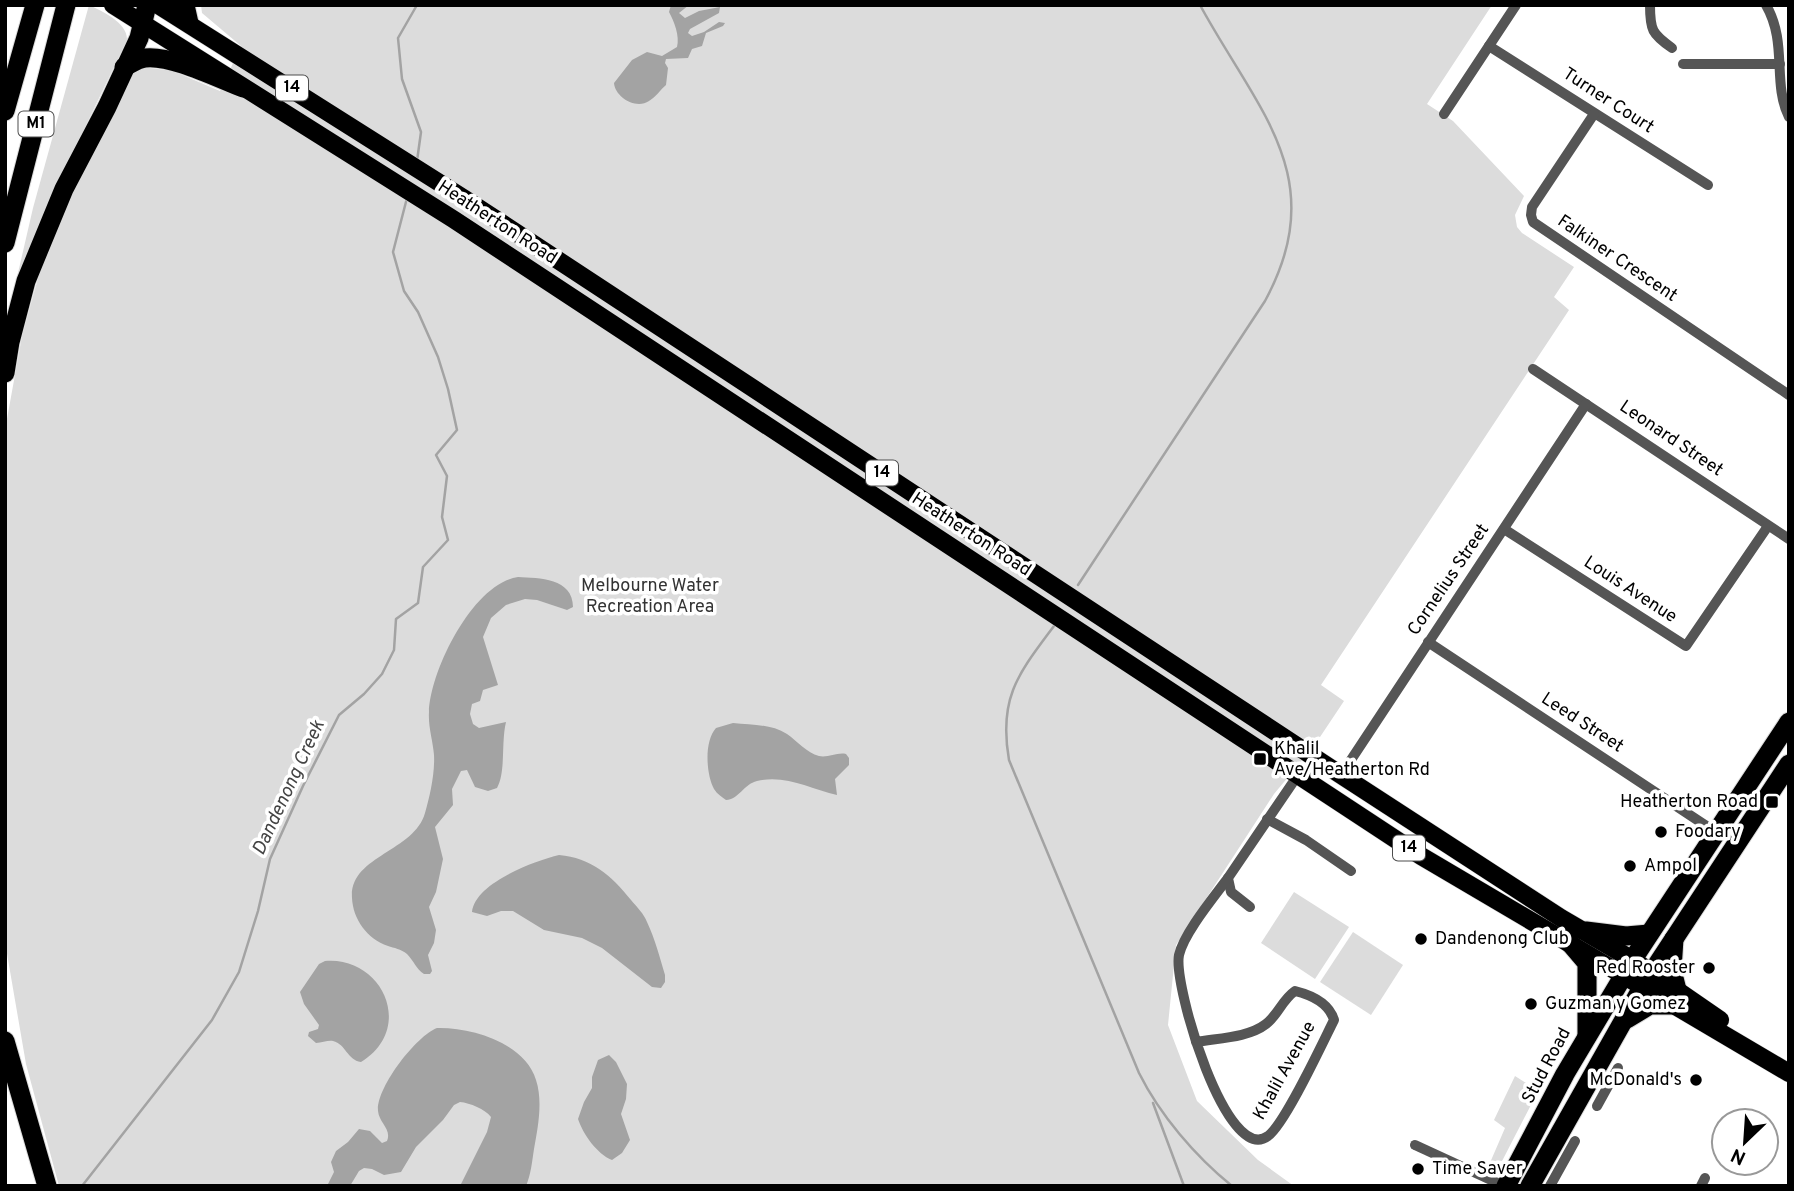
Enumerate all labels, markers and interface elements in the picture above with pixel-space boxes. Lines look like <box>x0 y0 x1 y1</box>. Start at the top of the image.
street label: Turner Court <box>1558 63 1658 139</box>
road number: 14 <box>276 76 308 100</box>
road number: M1 <box>19 112 54 136</box>
street label: Heatherton Road <box>433 176 561 270</box>
street label: Falkiner Crescent <box>1552 210 1682 308</box>
street label: Leonard Street <box>1615 396 1727 482</box>
road number: 14 <box>866 460 898 486</box>
street label: Heatherton Road <box>907 488 1035 582</box>
street label: Cornelius Street <box>1403 520 1495 640</box>
street label: Louis Avenue <box>1579 551 1681 629</box>
park label: Melbourne Water Recreation Area <box>581 575 719 619</box>
street label: Leed Street <box>1536 688 1628 758</box>
water label: Dandenong Creek <box>247 716 331 859</box>
place label: Khalil Ave/Heatherton Rd <box>1274 738 1430 782</box>
marker: Khalil Ave/Heatherton Rd <box>1252 751 1268 767</box>
place label: Heatherton Road <box>1620 791 1758 814</box>
marker: Heatherton Road <box>1764 794 1780 810</box>
place label: Foodary <box>1675 821 1741 844</box>
marker: Foodary <box>1653 824 1669 840</box>
road number: 14 <box>1393 835 1425 860</box>
place label: Ampol <box>1644 855 1697 878</box>
marker: Ampol <box>1622 858 1638 874</box>
place label: Dandenong Club <box>1435 928 1569 951</box>
marker: Dandenong Club <box>1413 931 1429 947</box>
place label: Red Rooster <box>1596 957 1695 980</box>
marker: Red Rooster <box>1701 960 1717 976</box>
place label: Guzman y Gomez <box>1545 993 1686 1016</box>
marker: Guzman y Gomez <box>1523 996 1539 1012</box>
street label: Khalil Avenue <box>1248 1018 1322 1124</box>
street label: Stud Road <box>1517 1024 1577 1108</box>
place label: McDonald's <box>1590 1069 1682 1092</box>
marker: McDonald's <box>1688 1072 1704 1088</box>
north arrow <box>1710 1107 1780 1177</box>
text: N <box>1727 1142 1750 1169</box>
place label: Time Saver <box>1432 1158 1523 1181</box>
marker: Time Saver <box>1410 1161 1426 1177</box>

